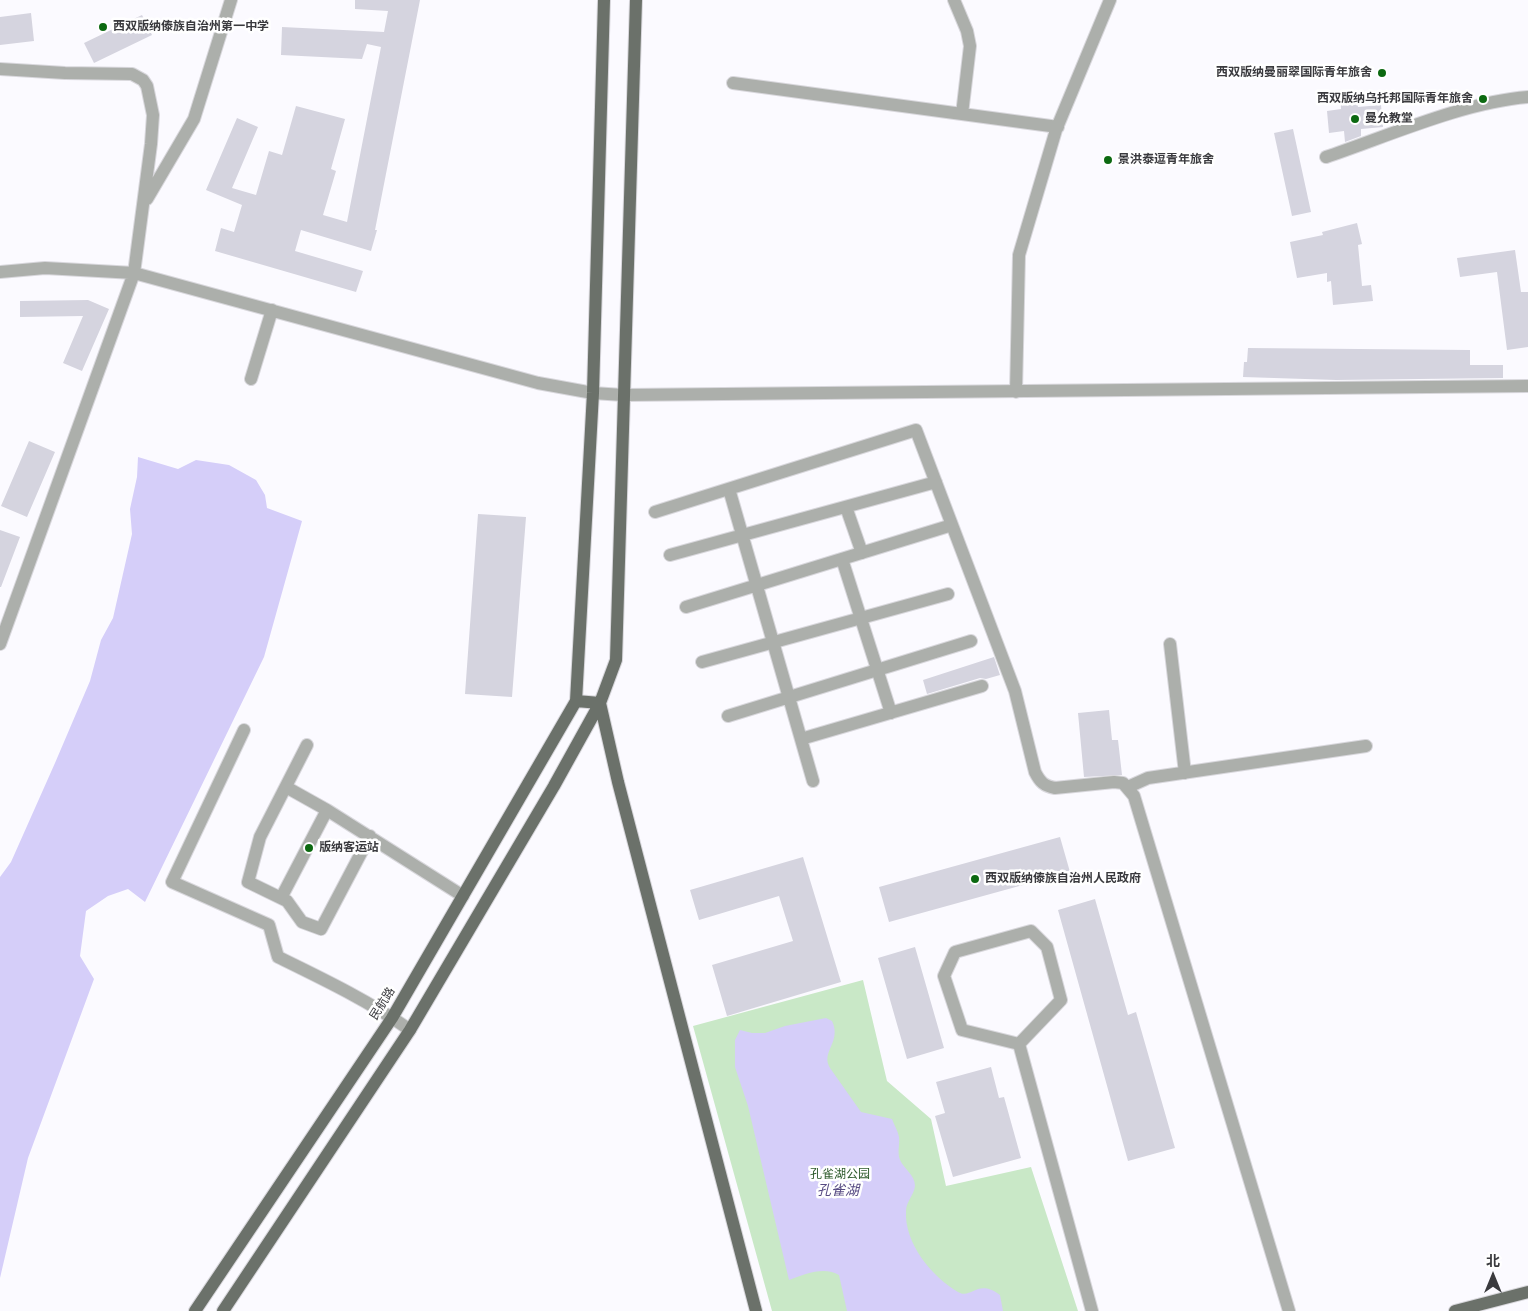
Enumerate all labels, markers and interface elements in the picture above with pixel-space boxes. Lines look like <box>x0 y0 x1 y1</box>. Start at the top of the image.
place label: 西双版纳傣族自治州第一中学 <box>113 20 269 34</box>
marker: 西双版纳傣族自治州第一中学 <box>97 21 109 33</box>
place label: 西双版纳曼丽翠国际青年旅舍 <box>1216 66 1372 80</box>
marker: 西双版纳曼丽翠国际青年旅舍 <box>1376 67 1388 79</box>
place label: 西双版纳乌托邦国际青年旅舍 <box>1317 92 1473 106</box>
marker: 西双版纳乌托邦国际青年旅舍 <box>1477 93 1489 105</box>
place label: 曼允教堂 <box>1365 112 1413 126</box>
marker: 曼允教堂 <box>1349 113 1361 125</box>
place label: 景洪泰逗青年旅舍 <box>1118 153 1214 167</box>
marker: 景洪泰逗青年旅舍 <box>1102 154 1114 166</box>
place label: 版纳客运站 <box>319 841 379 855</box>
marker: 版纳客运站 <box>303 842 315 854</box>
place label: 西双版纳傣族自治州人民政府 <box>985 872 1141 886</box>
marker: 西双版纳傣族自治州人民政府 <box>969 873 981 885</box>
street label: 民航路 <box>367 985 399 1023</box>
park label: 孔雀湖公园 <box>810 1168 870 1182</box>
water label: 孔雀湖 <box>817 1183 859 1199</box>
north arrow <box>1468 1251 1518 1301</box>
text: 北 <box>1486 1251 1500 1271</box>

